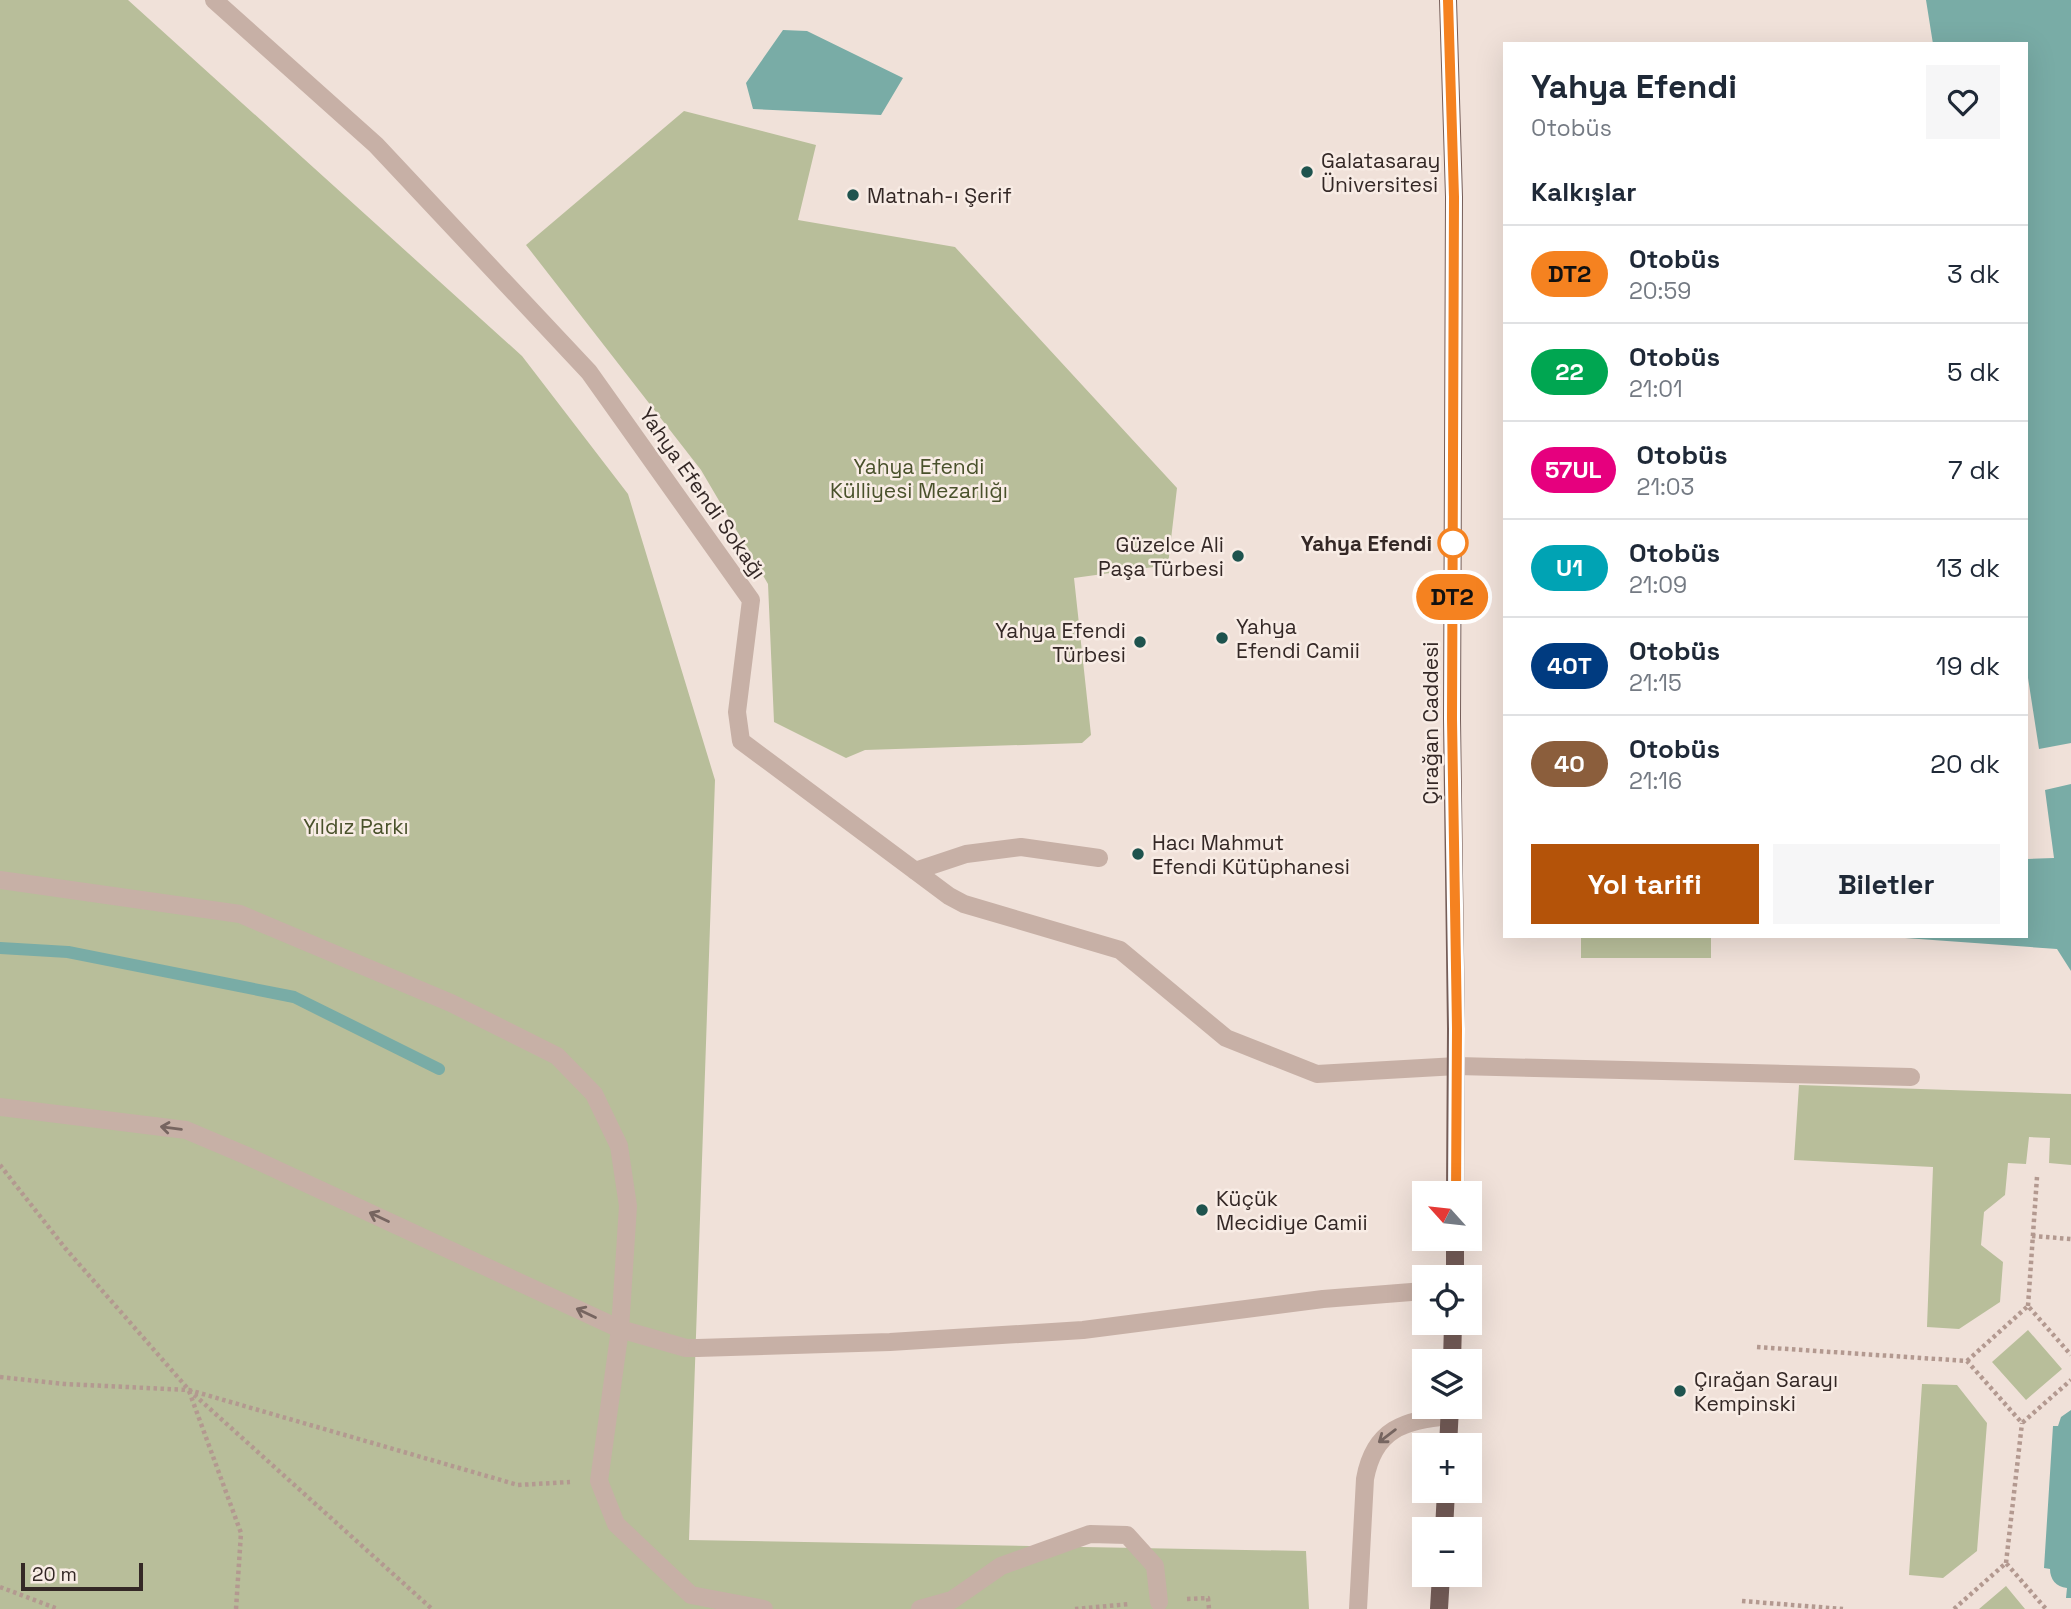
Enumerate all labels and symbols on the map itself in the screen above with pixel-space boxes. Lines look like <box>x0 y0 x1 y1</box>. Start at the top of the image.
place label: Galatasaray Üniversitesi <box>1321 147 1440 198</box>
marker: Galatasaray Üniversitesi <box>1299 164 1315 180</box>
place label: Matnah-ı Şerif <box>867 182 1012 209</box>
marker: Matnah-ı Şerif <box>845 187 861 203</box>
street label: Yahya Efendi Sokağı <box>634 402 772 584</box>
park label: Yahya Efendi Külliyesi Mezarlığı <box>830 453 1008 504</box>
marker: Yahya Efendi <box>1438 528 1468 558</box>
place label: Yahya Efendi <box>1301 530 1432 557</box>
place label: Güzelce Ali Paşa Türbesi <box>1098 531 1224 582</box>
marker: Güzelce Ali Paşa Türbesi <box>1230 548 1246 564</box>
line badge: DT2 <box>1412 574 1492 620</box>
place label: Yahya Efendi Camii <box>1236 613 1360 664</box>
place label: Yahya Efendi Türbesi <box>995 617 1126 668</box>
marker: Yahya Efendi Camii <box>1214 630 1230 646</box>
marker: Yahya Efendi Türbesi <box>1132 634 1148 650</box>
street label: Çırağan Caddesi <box>1417 642 1444 804</box>
park label: Yıldız Parkı <box>303 813 409 840</box>
place label: Hacı Mahmut Efendi Kütüphanesi <box>1152 829 1350 880</box>
marker: Hacı Mahmut Efendi Kütüphanesi <box>1130 846 1146 862</box>
one-way arrow <box>160 1121 183 1134</box>
north arrow <box>1412 1181 1482 1251</box>
place label: Küçük Mecidiye Camii <box>1216 1185 1368 1236</box>
marker: Küçük Mecidiye Camii <box>1194 1202 1210 1218</box>
one-way arrow <box>369 1210 390 1223</box>
one-way arrow <box>576 1306 597 1319</box>
place label: Çırağan Sarayı Kempinski <box>1694 1366 1838 1417</box>
marker: Çırağan Sarayı Kempinski <box>1672 1383 1688 1399</box>
one-way arrow <box>1378 1429 1397 1444</box>
scale bar <box>21 1560 144 1592</box>

